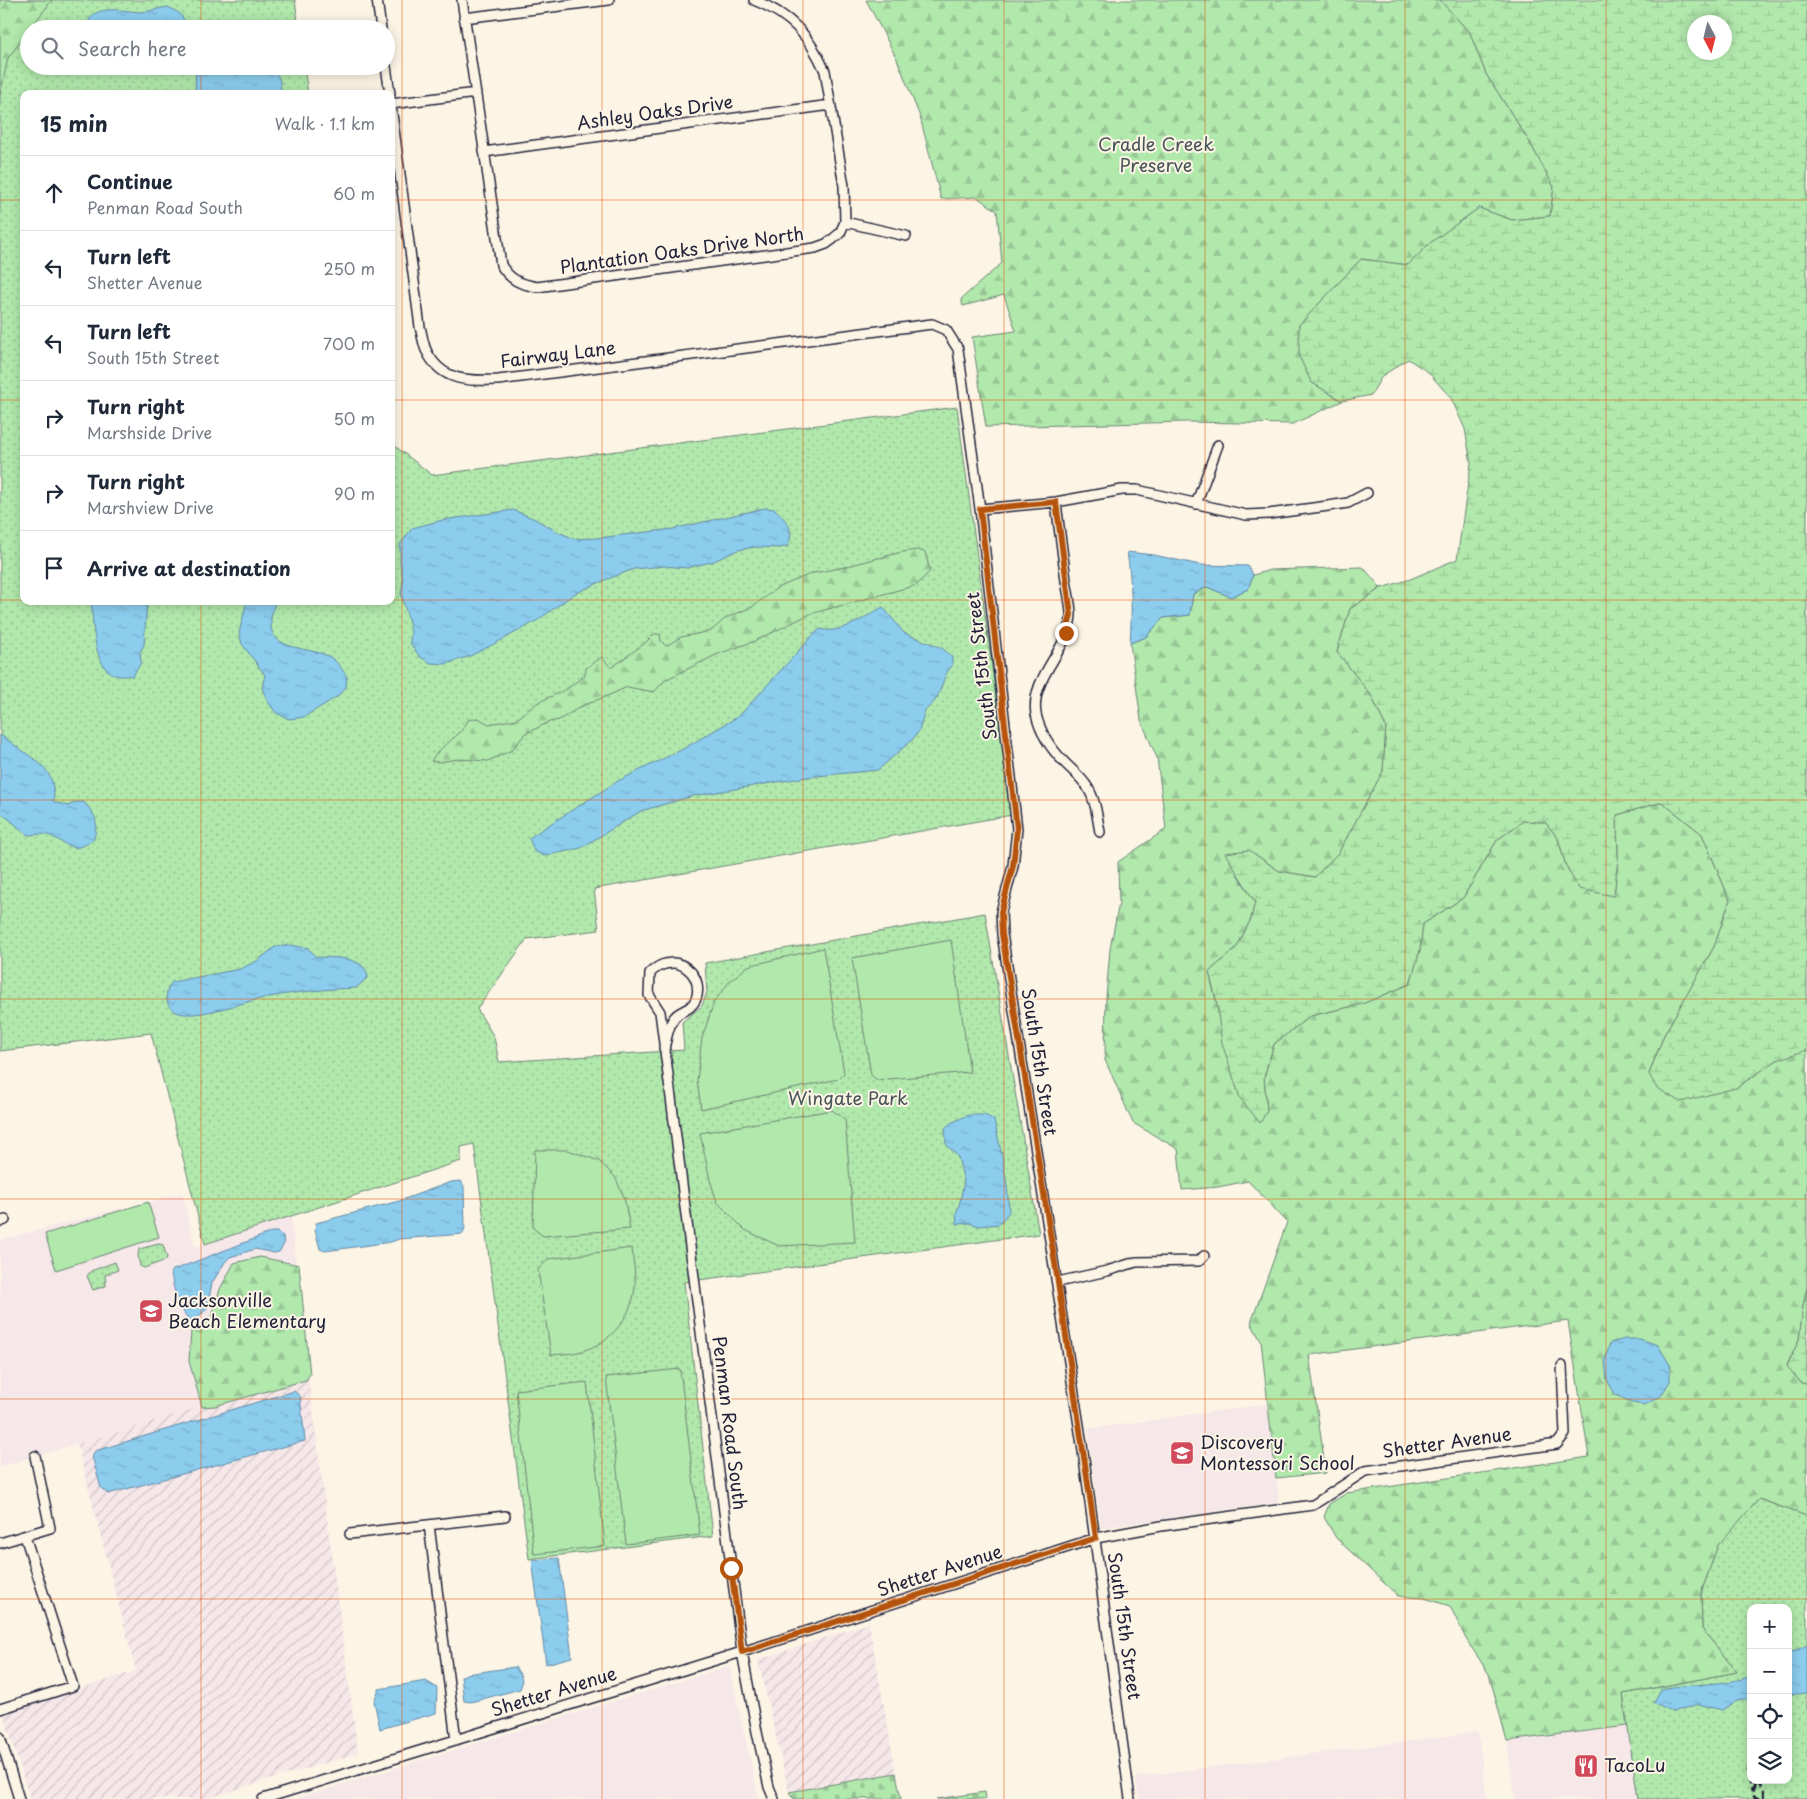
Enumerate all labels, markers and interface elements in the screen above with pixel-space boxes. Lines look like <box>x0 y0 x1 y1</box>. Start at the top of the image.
north arrow <box>1687 15 1732 60</box>
search box <box>20 20 395 75</box>
icon: search <box>38 34 66 62</box>
text: Search here <box>78 34 187 62</box>
street label: Ashley Oaks Drive <box>575 87 735 136</box>
text: 15 min <box>40 107 108 139</box>
text: Walk · 1.1 km <box>275 111 375 135</box>
park label: Cradle Creek Preserve <box>1098 130 1214 178</box>
text: Continue <box>87 167 173 195</box>
icon: ahead <box>40 179 68 207</box>
text: 60 m <box>333 181 375 205</box>
text: Penman Road South <box>87 195 243 219</box>
street label: Plantation Oaks Drive North <box>558 219 806 280</box>
text: Turn left <box>87 242 171 270</box>
icon: left <box>40 254 68 282</box>
text: 250 m <box>324 256 375 280</box>
text: Shetter Avenue <box>87 270 202 294</box>
text: Turn left <box>87 317 171 345</box>
icon: left <box>40 329 68 357</box>
text: 700 m <box>323 331 375 355</box>
street label: Fairway Lane <box>498 333 617 374</box>
text: South 15th Street <box>87 345 219 369</box>
text: Turn right <box>87 392 185 420</box>
icon: right <box>40 404 68 432</box>
text: 50 m <box>334 406 375 430</box>
text: Marshside Drive <box>87 420 212 444</box>
text: Turn right <box>87 467 185 495</box>
icon: right <box>40 479 68 507</box>
text: 90 m <box>334 481 375 505</box>
text: Marshview Drive <box>87 495 214 519</box>
icon: arrive <box>40 554 68 582</box>
text: Arrive at destination <box>87 554 291 582</box>
street label: South 15th Street <box>958 591 1003 742</box>
route end <box>1055 622 1078 645</box>
street label: South 15th Street <box>1016 986 1065 1137</box>
park label: Wingate Park <box>788 1084 908 1111</box>
place label: Jacksonville Beach Elementary <box>168 1286 326 1334</box>
school or university icon: Jacksonville Beach Elementary <box>138 1298 164 1324</box>
street label: Penman Road South <box>706 1334 755 1511</box>
street label: Shetter Avenue <box>1381 1419 1513 1464</box>
place label: Discovery Montessori School <box>1200 1428 1355 1476</box>
school or university icon: Discovery Montessori School <box>1169 1440 1195 1466</box>
street label: Shetter Avenue <box>874 1537 1006 1602</box>
street label: South 15th Street <box>1102 1550 1149 1701</box>
route start <box>720 1557 743 1580</box>
map controls <box>1747 1604 1792 1784</box>
button: + <box>1747 1604 1792 1649</box>
button: − <box>1747 1649 1792 1694</box>
street label: Shetter Avenue <box>488 1659 620 1722</box>
button: locate <box>1747 1694 1792 1739</box>
button: layers <box>1747 1739 1792 1784</box>
place label: TacoLu <box>1604 1751 1665 1778</box>
restaurant icon: TacoLu <box>1573 1753 1599 1779</box>

